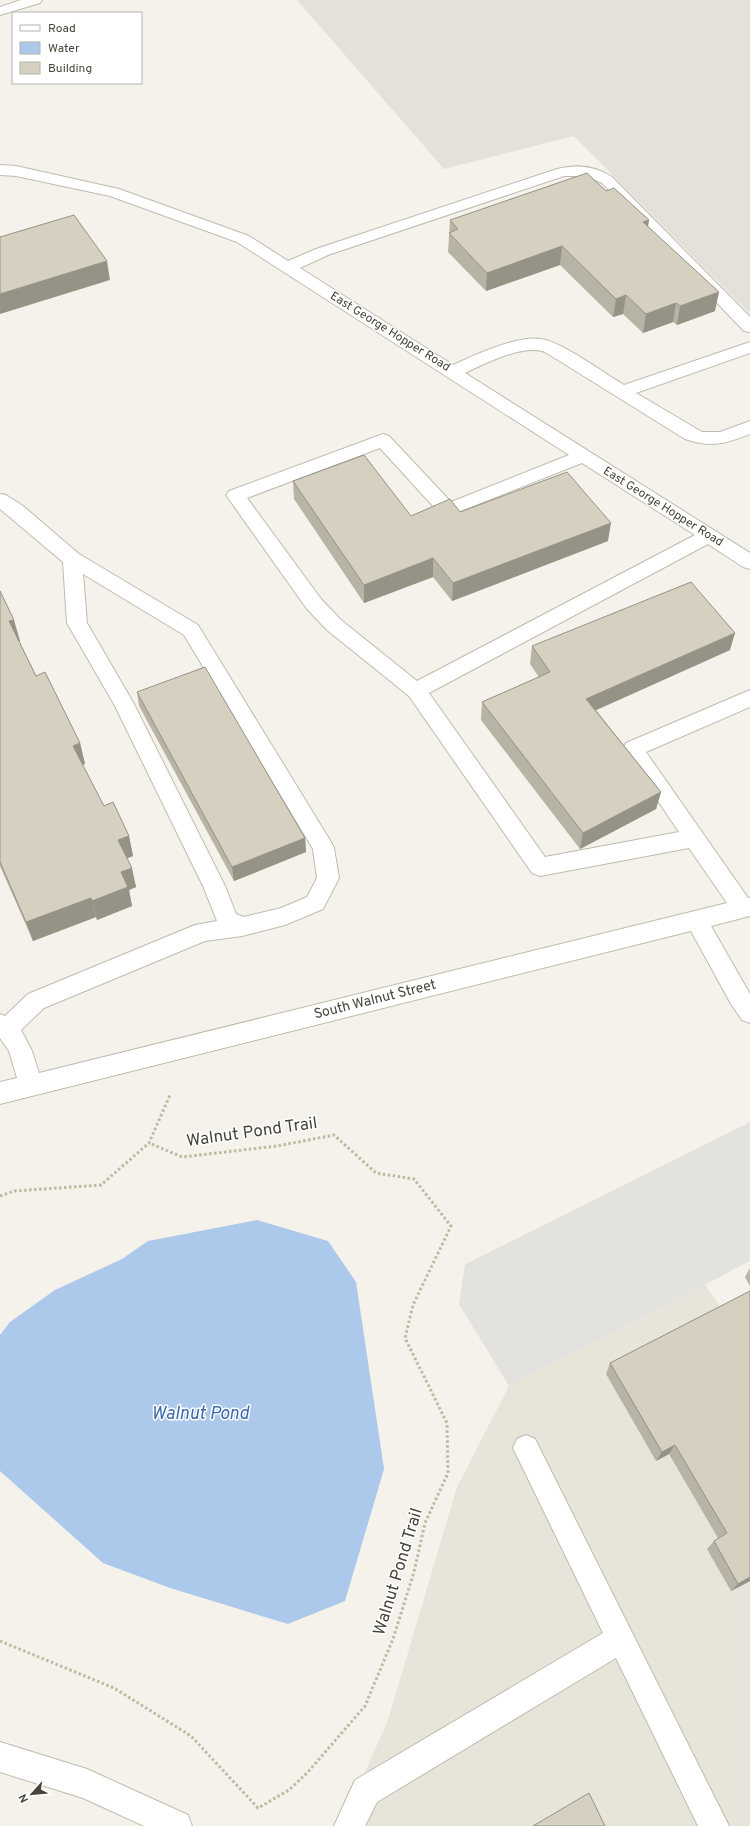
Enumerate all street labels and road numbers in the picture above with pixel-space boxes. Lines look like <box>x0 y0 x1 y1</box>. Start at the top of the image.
street label: East George Hopper Road <box>327 288 453 376</box>
street label: East George Hopper Road <box>600 463 726 551</box>
street label: South Walnut Street <box>312 977 438 1023</box>
street label: Walnut Pond Trail <box>185 1113 319 1153</box>
street label: Walnut Pond Trail <box>369 1506 429 1638</box>

